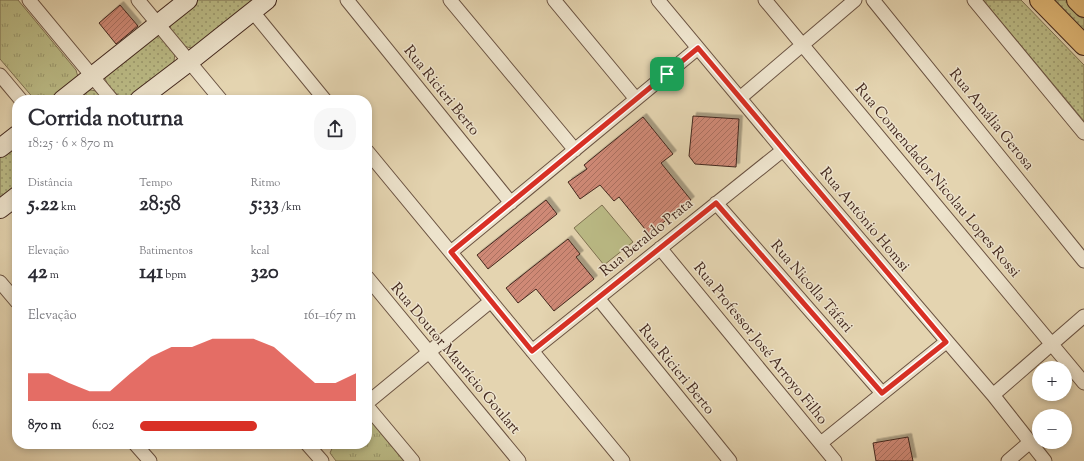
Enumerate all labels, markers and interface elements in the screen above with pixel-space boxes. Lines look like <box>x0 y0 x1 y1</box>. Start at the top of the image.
street label: Rua Ricieri Berto <box>398 41 484 141</box>
pin <box>650 57 684 91</box>
icon: arrive <box>656 63 678 85</box>
street label: Rua Amália Gerosa <box>943 65 1039 175</box>
street label: Rua Comendador Nicolau Lopes Rossi <box>849 80 1025 282</box>
text: Corrida noturna <box>28 104 183 136</box>
button: share <box>314 108 356 150</box>
text: 18:25 · 6 × 870 m <box>28 135 114 153</box>
street label: Rua Antônio Homsi <box>814 163 914 277</box>
text: Distância <box>28 175 73 191</box>
text: Tempo <box>139 175 172 191</box>
text: Ritmo <box>251 175 280 191</box>
text: 5.22 <box>28 191 59 220</box>
text: 28:58 <box>139 191 181 220</box>
text: 5:33 <box>251 191 279 220</box>
street label: Rua Beraldo Prata <box>596 194 698 282</box>
text: km <box>59 199 76 215</box>
text: /km <box>279 199 301 215</box>
street label: Rua Nicolla Táfari <box>765 236 857 338</box>
text: Elevação <box>28 243 69 259</box>
text: Batimentos <box>139 243 193 259</box>
text: kcal <box>251 243 270 259</box>
street label: Rua Professor José Arroyo Filho <box>688 258 832 430</box>
text: 42 <box>28 259 47 288</box>
text: 141 <box>139 259 163 288</box>
text: 320 <box>251 259 279 288</box>
text: m <box>47 267 59 283</box>
text: bpm <box>163 267 186 283</box>
street label: Rua Doutor Maurício Goulart <box>385 279 525 439</box>
text: Elevação <box>28 307 77 325</box>
text: 161–167 m <box>304 307 356 325</box>
street label: Rua Ricieri Berto <box>633 320 719 420</box>
map controls <box>1032 361 1072 449</box>
button: + <box>1032 361 1072 401</box>
button: − <box>1032 409 1072 449</box>
text: 870 m <box>28 417 61 435</box>
text: 6:02 <box>92 417 114 435</box>

